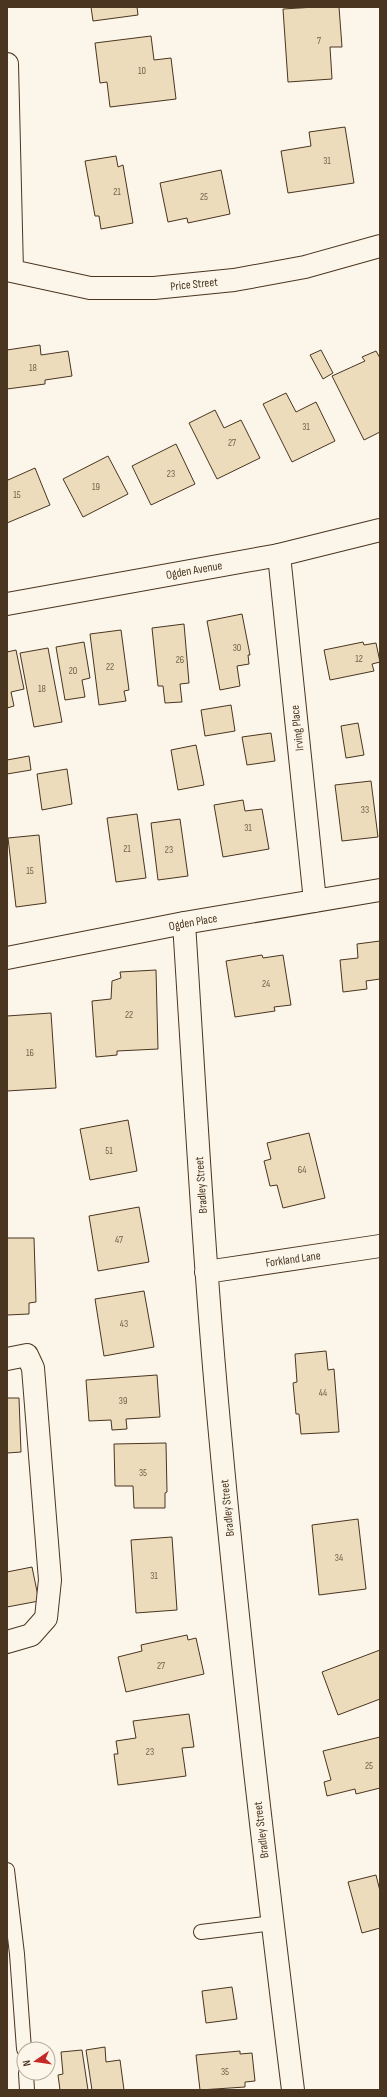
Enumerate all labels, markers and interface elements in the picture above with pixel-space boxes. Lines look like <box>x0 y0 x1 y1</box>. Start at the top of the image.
house number: 7 <box>317 35 321 47</box>
house number: 10 <box>138 65 146 77</box>
house number: 31 <box>323 155 331 167</box>
house number: 21 <box>113 186 121 198</box>
house number: 25 <box>200 191 208 203</box>
street label: Price Street <box>170 275 219 294</box>
house number: 18 <box>29 362 37 374</box>
house number: 31 <box>302 421 310 433</box>
house number: 27 <box>228 437 236 449</box>
house number: 23 <box>167 468 175 480</box>
house number: 19 <box>92 481 100 493</box>
house number: 15 <box>13 489 21 501</box>
street label: Ogden Avenue <box>165 558 224 583</box>
house number: 30 <box>233 642 241 654</box>
house number: 12 <box>355 653 363 665</box>
house number: 26 <box>176 654 184 666</box>
house number: 22 <box>106 661 114 673</box>
house number: 20 <box>69 665 77 677</box>
house number: 18 <box>38 683 46 695</box>
street label: Irving Place <box>288 704 307 752</box>
house number: 33 <box>361 804 369 816</box>
house number: 31 <box>244 822 252 834</box>
house number: 21 <box>123 843 131 855</box>
house number: 23 <box>165 844 173 856</box>
house number: 15 <box>26 865 34 877</box>
street label: Ogden Place <box>168 911 219 934</box>
house number: 24 <box>262 978 270 990</box>
house number: 22 <box>125 1009 133 1021</box>
house number: 16 <box>26 1047 34 1059</box>
house number: 51 <box>105 1145 113 1157</box>
street label: Bradley Street <box>192 1156 211 1214</box>
house number: 64 <box>298 1164 306 1176</box>
house number: 47 <box>115 1234 123 1246</box>
street label: Forkland Lane <box>265 1248 322 1271</box>
house number: 43 <box>120 1318 128 1330</box>
house number: 44 <box>319 1387 327 1399</box>
house number: 39 <box>119 1395 127 1407</box>
house number: 35 <box>139 1467 147 1479</box>
street label: Bradley Street <box>217 1478 238 1537</box>
house number: 34 <box>335 1552 343 1564</box>
house number: 31 <box>150 1570 158 1582</box>
house number: 27 <box>157 1660 165 1672</box>
house number: 23 <box>146 1746 154 1758</box>
house number: 25 <box>365 1760 373 1772</box>
street label: Bradley Street <box>251 1800 272 1859</box>
north arrow <box>16 2041 56 2081</box>
text: N <box>20 2059 34 2067</box>
house number: 35 <box>221 2066 229 2078</box>

